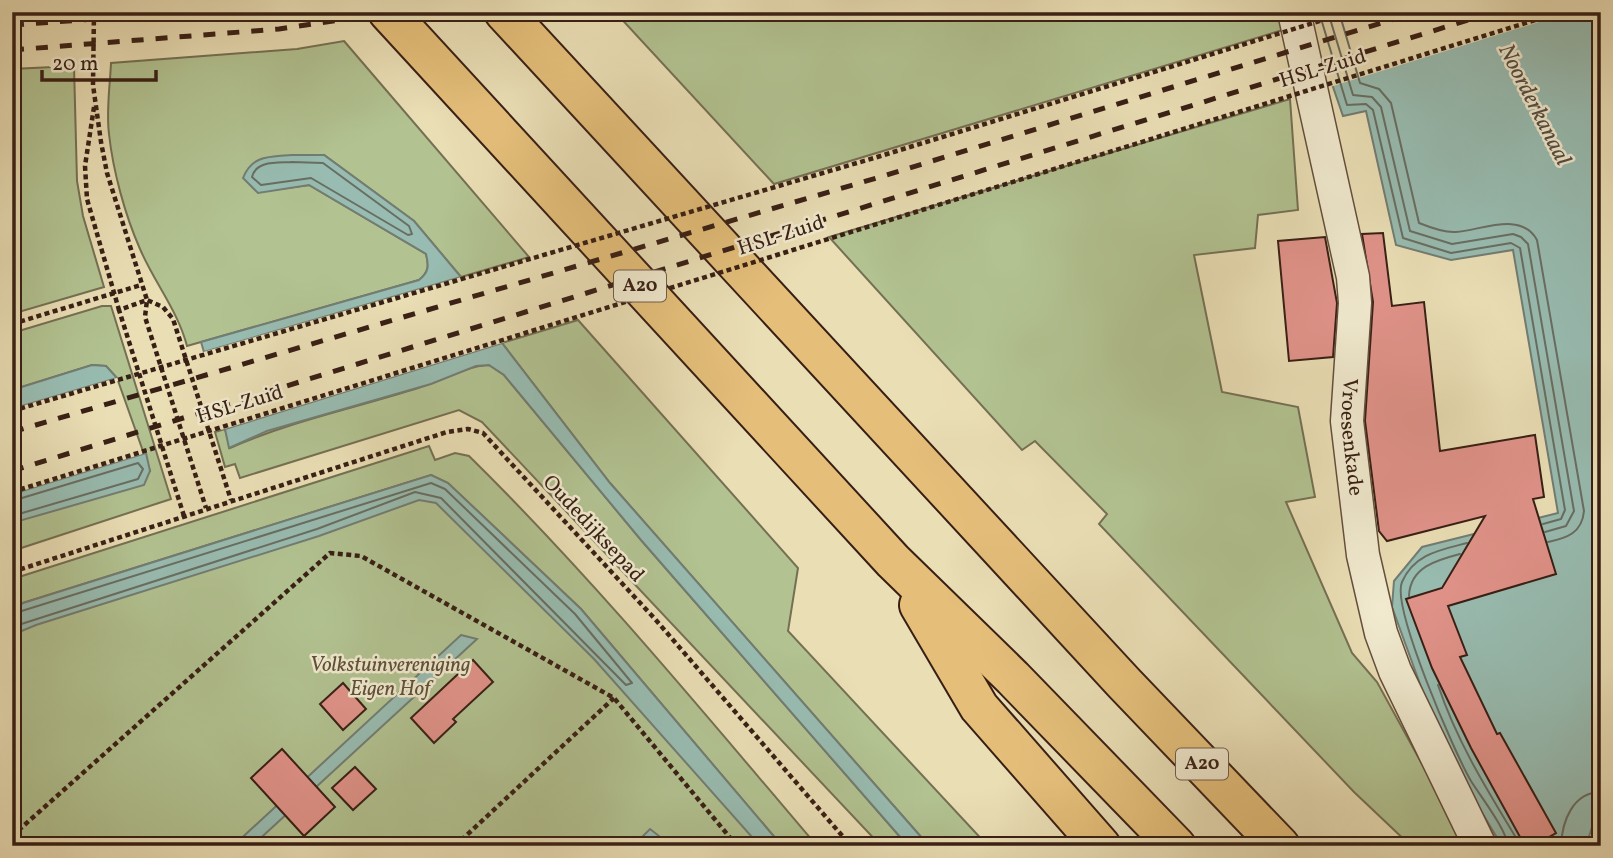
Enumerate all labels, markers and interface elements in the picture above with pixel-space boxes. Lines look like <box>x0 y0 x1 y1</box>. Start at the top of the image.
scale bar <box>42 38 156 82</box>
water label: Noorderkanaal <box>1490 38 1579 172</box>
street label: HSL-Zuid <box>1276 42 1370 96</box>
text: 20 m <box>52 50 98 79</box>
street label: HSL-Zuid <box>734 208 828 264</box>
road number: A20 <box>614 270 666 302</box>
street label: Vroesenkade <box>1333 377 1370 497</box>
street label: HSL-Zuid <box>193 378 287 432</box>
street label: Oudedijksepad <box>535 469 651 589</box>
park label: Volkstuinvereniging Eigen Hof <box>310 651 470 704</box>
road number: A20 <box>1176 748 1228 779</box>

